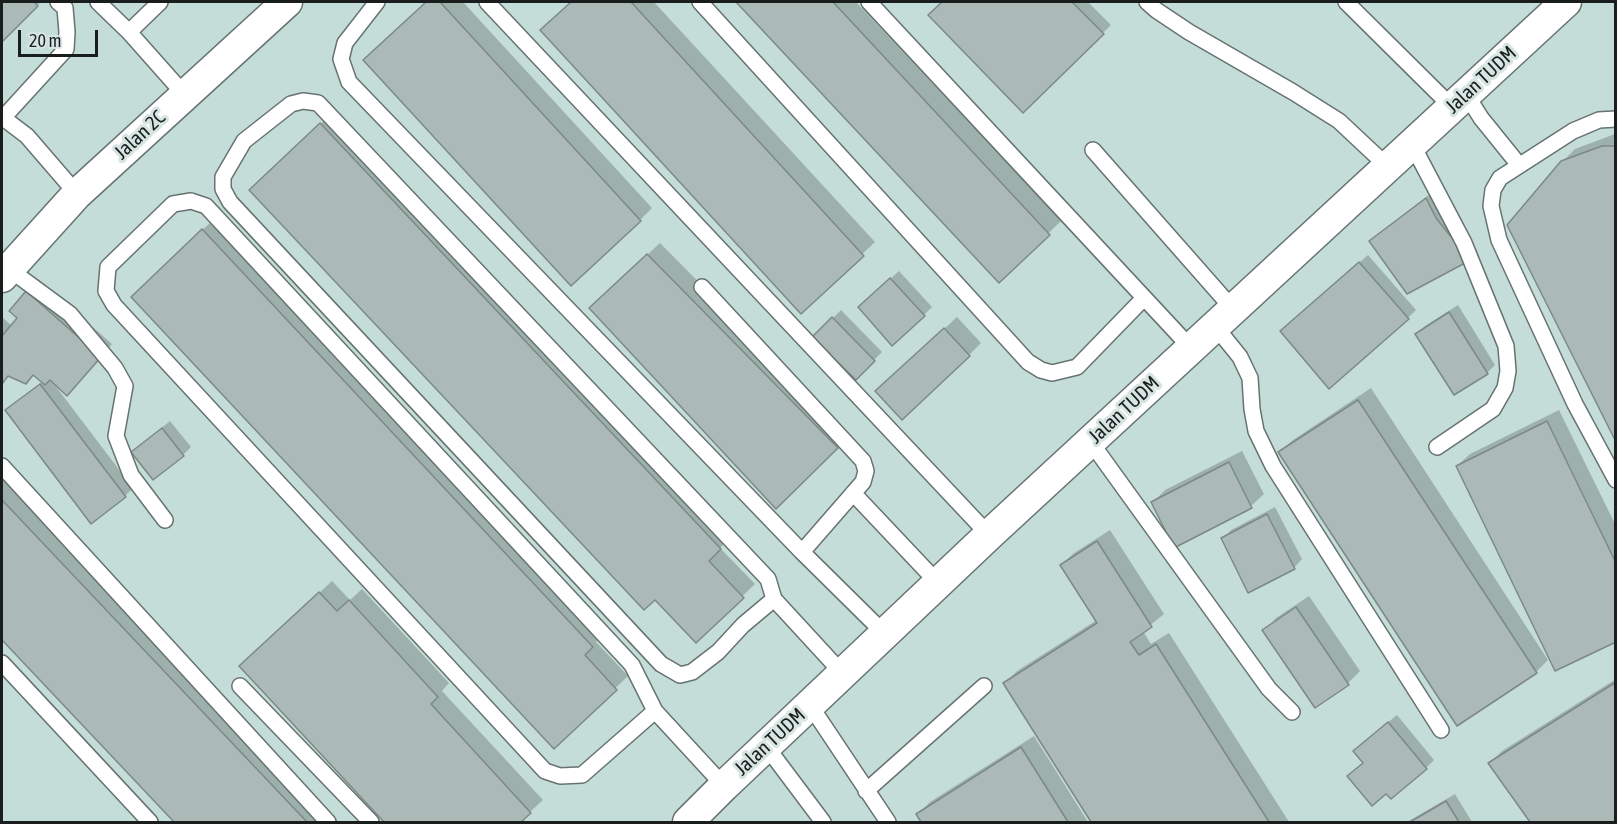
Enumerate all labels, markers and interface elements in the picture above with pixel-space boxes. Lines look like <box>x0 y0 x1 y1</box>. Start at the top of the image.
scale bar <box>21 18 100 56</box>
text: 20 m <box>29 30 61 51</box>
street label: Jalan TUDM <box>1441 41 1521 119</box>
street label: Jalan 2C <box>109 105 171 165</box>
street label: Jalan TUDM <box>1084 371 1164 449</box>
street label: Jalan TUDM <box>730 703 810 781</box>

